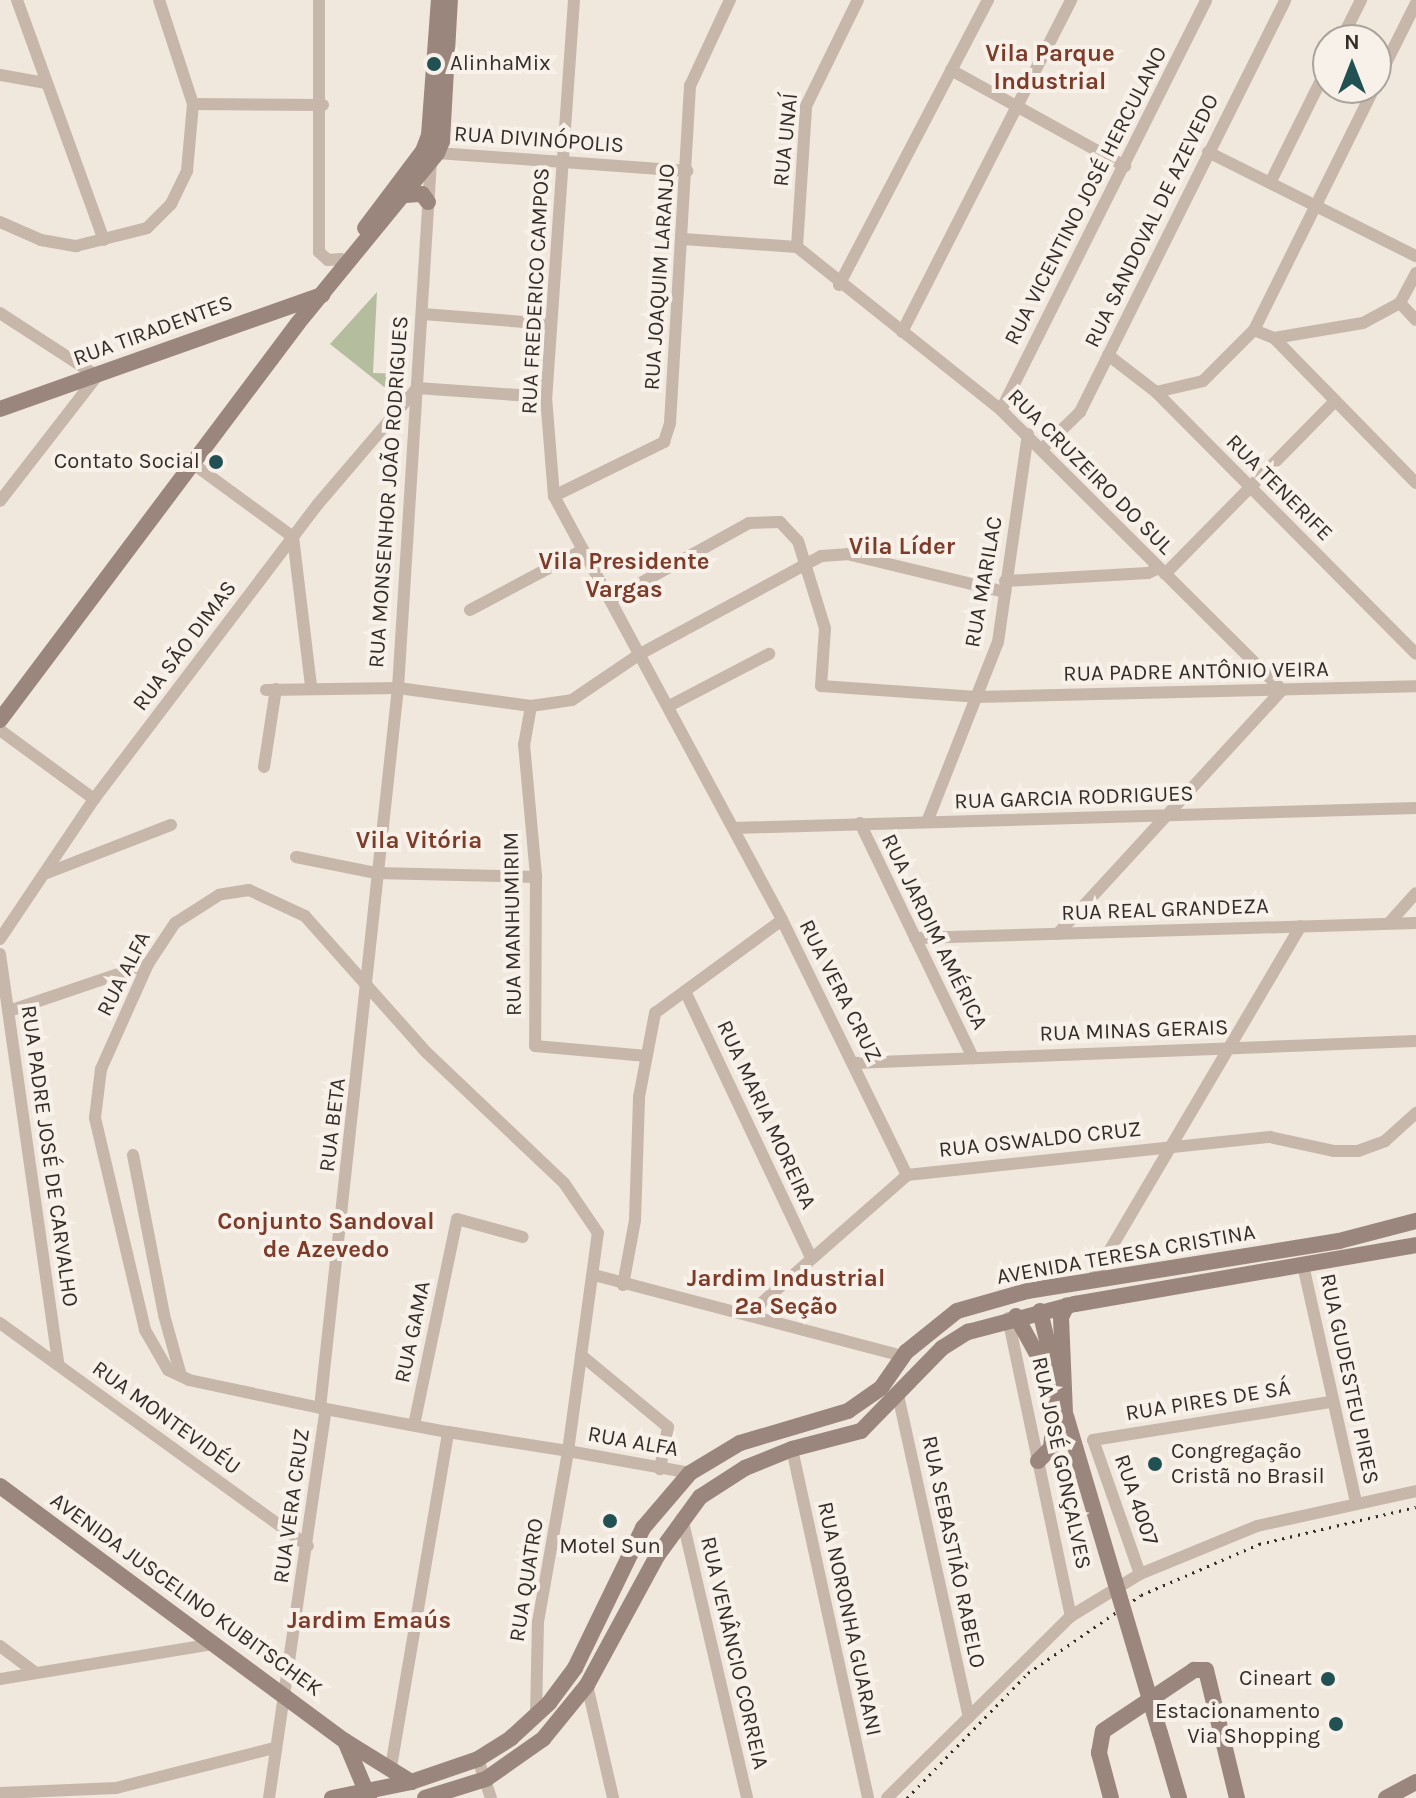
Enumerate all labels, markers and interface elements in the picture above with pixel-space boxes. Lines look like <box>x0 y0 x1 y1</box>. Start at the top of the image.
north arrow <box>1312 24 1392 104</box>
text: N <box>1344 29 1360 55</box>
district label: Vila Parque Industrial <box>985 40 1115 96</box>
street label: RUA VICENTINO JOSÉ HERCULANO <box>999 42 1173 350</box>
place label: AlinhaMix <box>450 51 550 77</box>
marker: AlinhaMix <box>425 55 443 73</box>
street label: RUA SANDOVAL DE AZEVEDO <box>1079 90 1225 352</box>
street label: RUA UNAÍ <box>768 92 804 188</box>
street label: RUA DIVINÓPOLIS <box>453 121 625 159</box>
street label: RUA JOAQUIM LARANJO <box>639 163 681 391</box>
street label: RUA FREDERICO CAMPOS <box>516 167 556 415</box>
street label: RUA TIRADENTES <box>70 290 236 372</box>
street label: RUA MONSENHOR JOÃO RODRIGUES <box>364 315 414 669</box>
street label: RUA CRUZEIRO DO SUL <box>1002 384 1178 560</box>
street label: RUA TENERIFE <box>1220 429 1338 547</box>
place label: Contato Social <box>54 449 200 475</box>
marker: Contato Social <box>207 453 225 471</box>
street label: RUA MARILAC <box>959 514 1009 650</box>
district label: Vila Líder <box>849 533 955 561</box>
district label: Vila Presidente Vargas <box>539 548 709 604</box>
street label: RUA SÃO DIMAS <box>127 576 243 716</box>
street label: RUA PADRE ANTÔNIO VEIRA <box>1063 656 1329 688</box>
street label: RUA GARCIA RODRIGUES <box>954 781 1194 815</box>
district label: Vila Vitória <box>356 827 482 855</box>
street label: RUA JARDIM AMÉRICA <box>875 830 993 1034</box>
street label: RUA MANHUMIRIM <box>498 832 528 1016</box>
street label: RUA REAL GRANDEZA <box>1061 893 1269 927</box>
street label: RUA VERA CRUZ <box>793 915 887 1067</box>
street label: RUA ALFA <box>91 927 157 1021</box>
street label: RUA PADRE JOSÉ DE CARVALHO <box>15 1003 83 1309</box>
street label: RUA MINAS GERAIS <box>1039 1015 1229 1047</box>
street label: RUA MARIA MOREIRA <box>711 1016 821 1214</box>
street label: RUA BETA <box>314 1076 352 1174</box>
street label: RUA OSWALDO CRUZ <box>937 1116 1143 1164</box>
district label: Conjunto Sandoval de Azevedo <box>217 1208 435 1264</box>
street label: AVENIDA TERESA CRISTINA <box>995 1219 1257 1291</box>
district label: Jardim Industrial 2ª Seção <box>687 1265 885 1321</box>
street label: RUA GUDESTEU PIRES <box>1314 1271 1384 1487</box>
street label: RUA GAMA <box>389 1278 437 1386</box>
street label: RUA JOSÉ GONÇALVES <box>1026 1354 1096 1572</box>
street label: RUA MONTEVIDÉU <box>87 1355 245 1481</box>
street label: RUA PIRES DE SÁ <box>1124 1375 1292 1427</box>
street label: RUA ALFA <box>586 1421 680 1463</box>
street label: RUA VERA CRUZ <box>268 1427 316 1585</box>
street label: RUA SEBASTIÃO RABELO <box>915 1433 991 1671</box>
place label: Congregação Cristã no Brasil <box>1171 1438 1325 1490</box>
street label: RUA 4007 <box>1108 1451 1164 1549</box>
marker: Congregação Cristã no Brasil <box>1146 1455 1164 1473</box>
street label: AVENIDA JUSCELINO KUBITSCHEK <box>45 1487 327 1703</box>
street label: RUA NORONHA GUARANI <box>811 1499 887 1739</box>
marker: Motel Sun <box>601 1512 619 1530</box>
street label: RUA QUATRO <box>504 1516 550 1644</box>
place label: Motel Sun <box>559 1534 661 1560</box>
street label: RUA VENÂNCIO CORREIA <box>694 1534 774 1772</box>
district label: Jardim Emaús <box>287 1607 451 1635</box>
place label: Cineart <box>1239 1666 1312 1692</box>
marker: Cineart <box>1319 1670 1337 1688</box>
place label: Estacionamento Via Shopping <box>1155 1698 1320 1750</box>
marker: Estacionamento Via Shopping <box>1327 1715 1345 1733</box>

